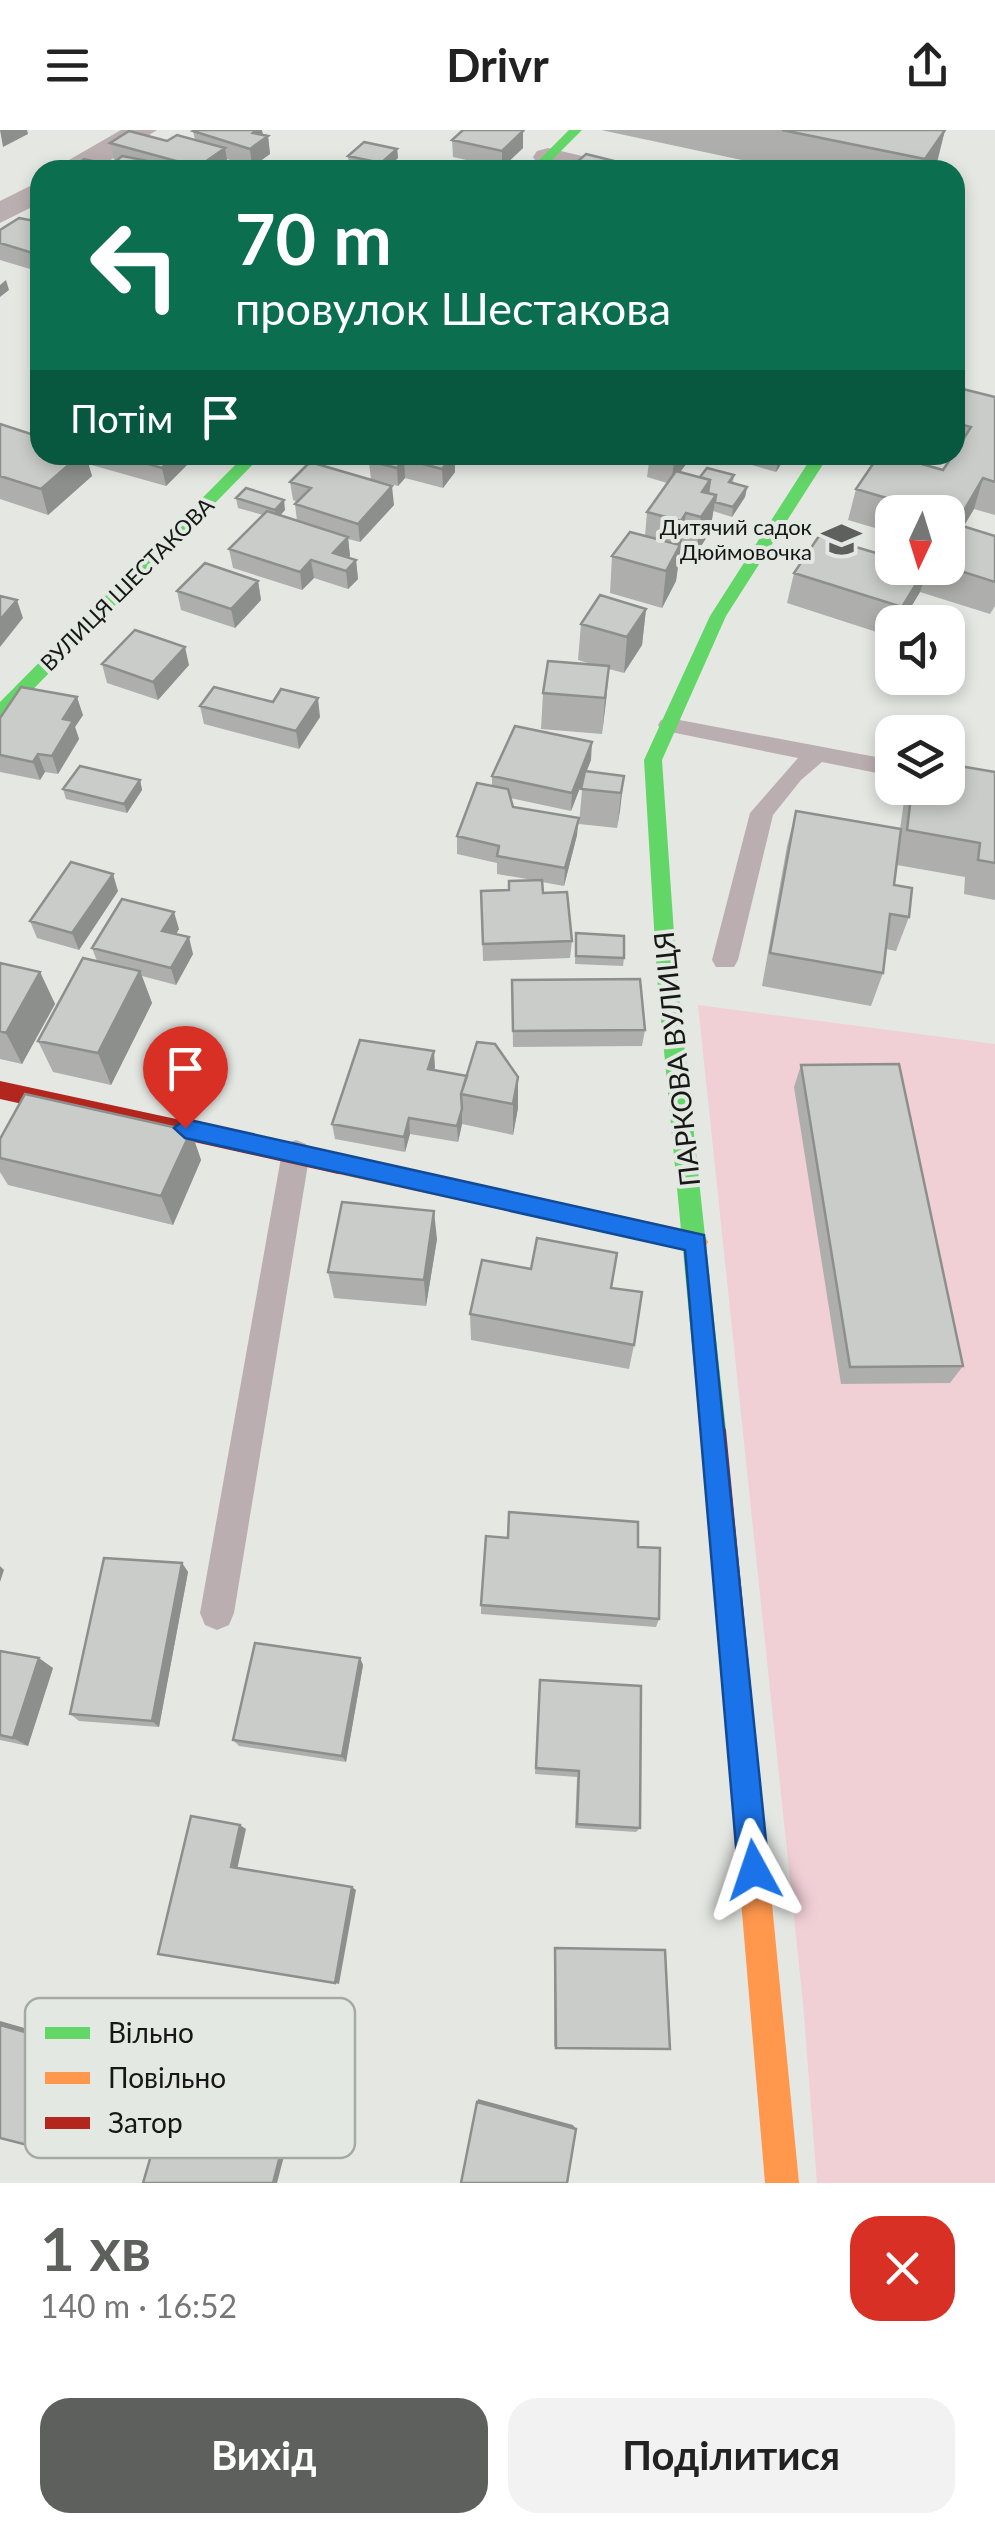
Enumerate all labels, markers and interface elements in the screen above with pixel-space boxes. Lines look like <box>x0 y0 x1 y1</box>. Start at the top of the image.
icon: menu <box>40 38 95 93</box>
text: Drivr <box>446 38 549 92</box>
icon: share <box>900 38 955 93</box>
text: 70 m <box>235 196 392 280</box>
icon: left <box>70 200 200 330</box>
text: провулок Шестакова <box>235 281 671 335</box>
icon: arrive <box>193 390 248 445</box>
text: Потім <box>70 395 173 441</box>
street label: ВУЛИЦЯ ШЕСТАКОВА <box>34 491 219 676</box>
north arrow <box>875 495 965 585</box>
map controls <box>875 495 965 805</box>
place label: Дитячий садок Дюймовочка <box>660 513 813 565</box>
school or university icon: Дитячий садок Дюймовочка <box>821 519 863 561</box>
button: sound <box>875 605 965 695</box>
button: layers <box>875 715 965 805</box>
street label: ПАРКОВА ВУЛИЦЯ <box>646 930 706 1188</box>
pin <box>143 1026 228 1129</box>
icon: arrive <box>158 1041 213 1096</box>
position arrow <box>702 1818 806 1922</box>
legend <box>25 1998 355 2158</box>
text: Вільно <box>108 2015 194 2049</box>
text: Повільно <box>108 2060 226 2094</box>
text: Затор <box>108 2105 183 2139</box>
text: 1 хв <box>40 2212 151 2284</box>
button: close <box>850 2216 955 2321</box>
text: 140 m · 16:52 <box>40 2286 237 2325</box>
button: Вихід <box>40 2398 488 2513</box>
button: Поділитися <box>508 2398 955 2513</box>

